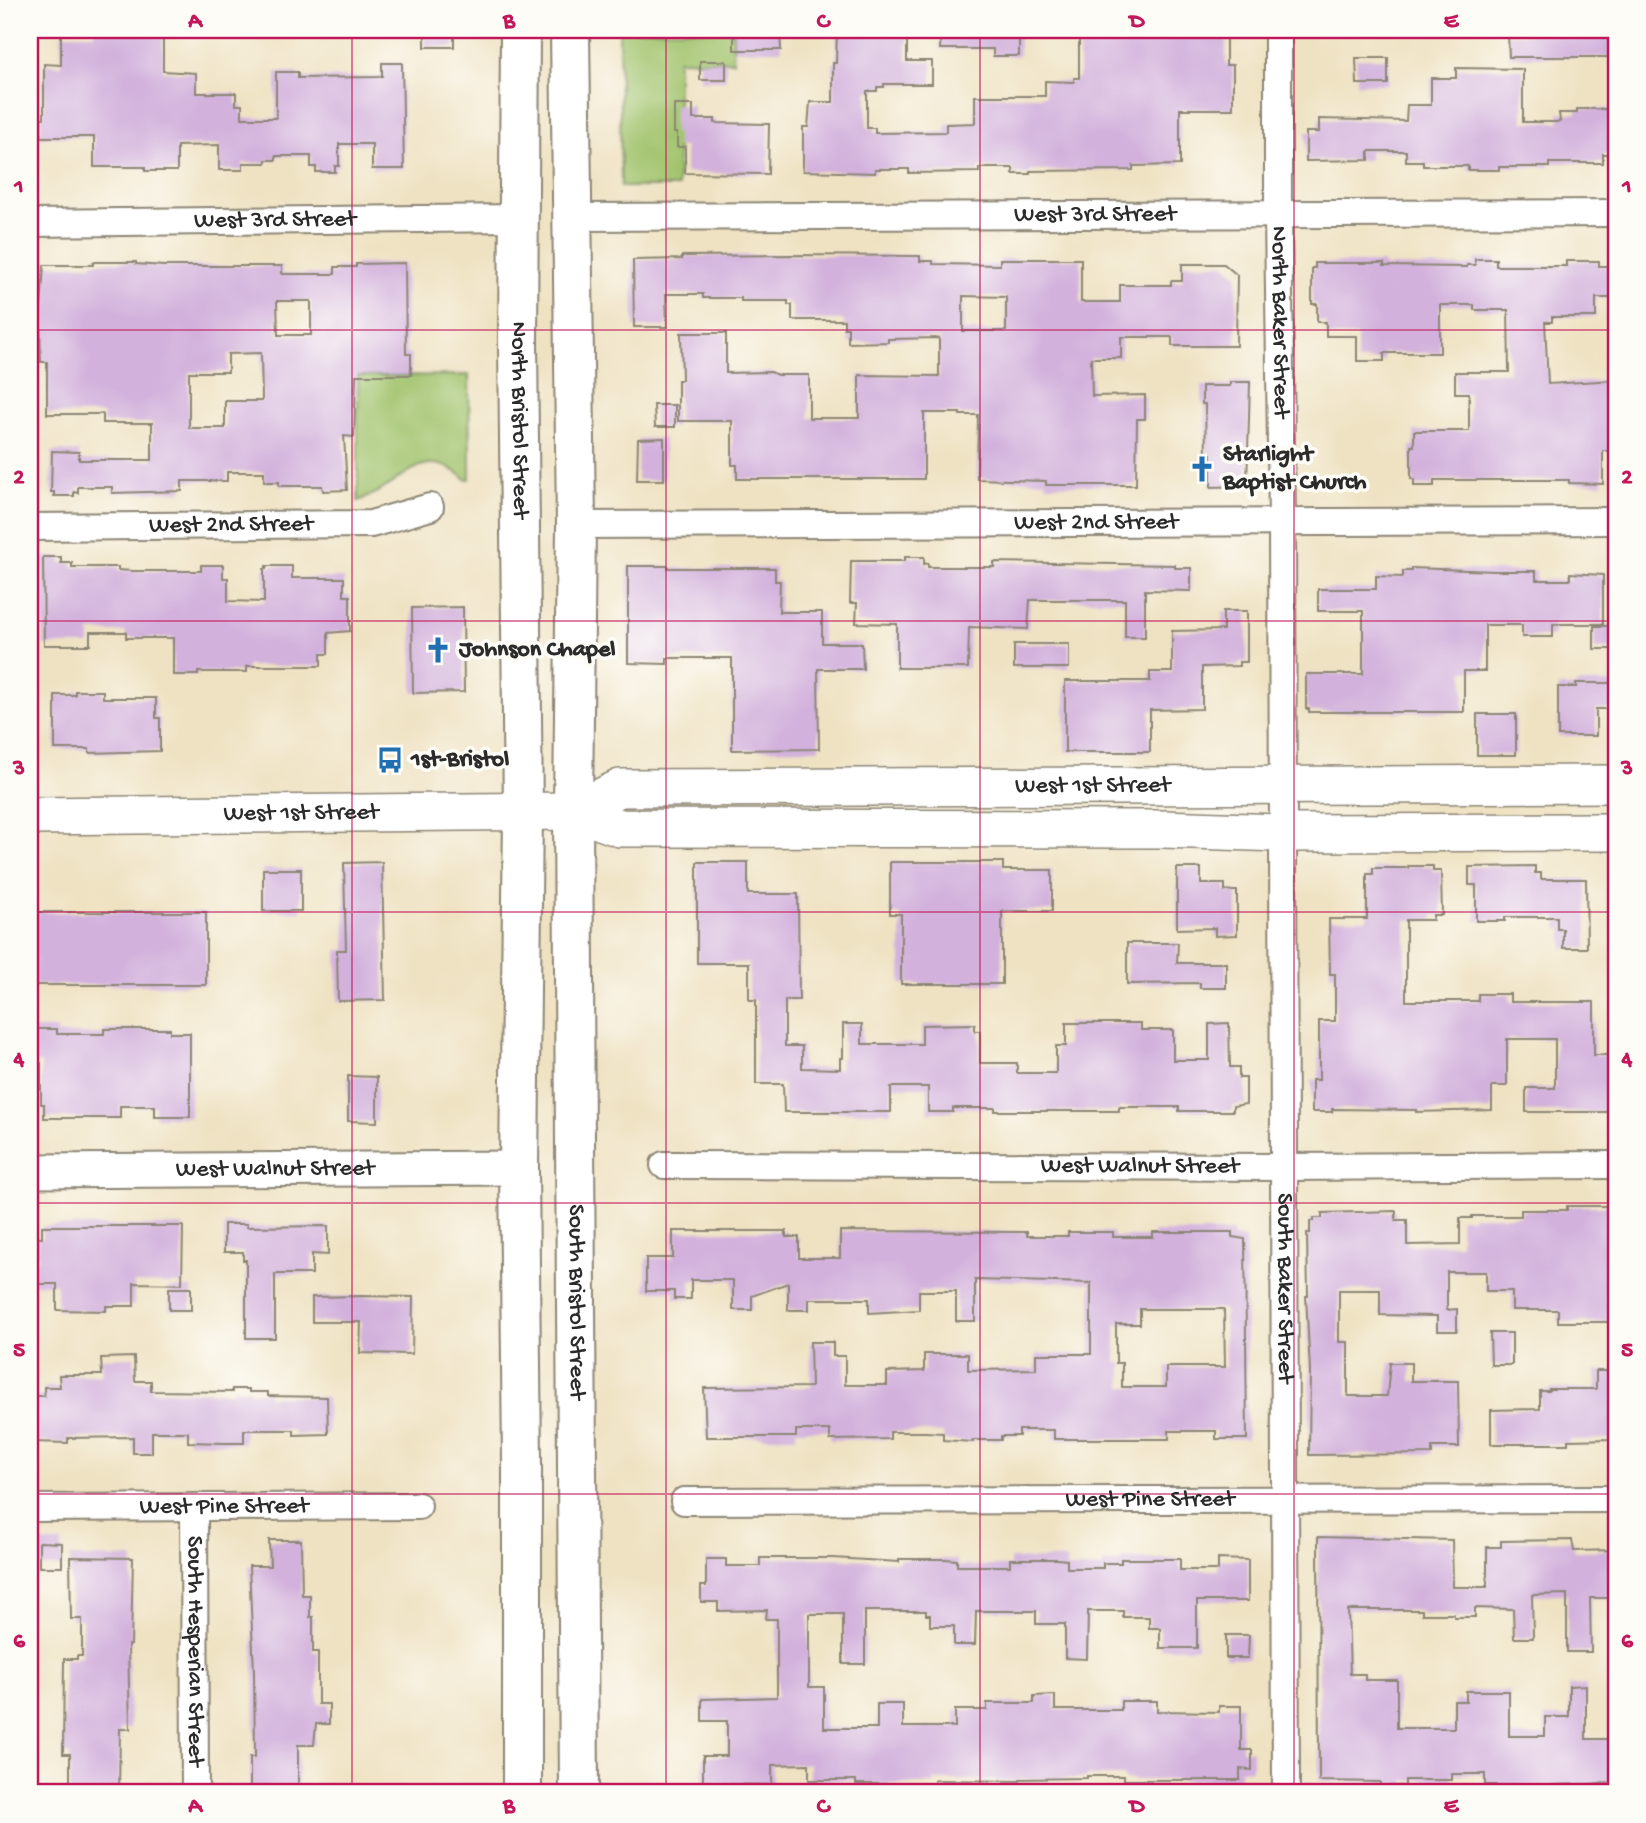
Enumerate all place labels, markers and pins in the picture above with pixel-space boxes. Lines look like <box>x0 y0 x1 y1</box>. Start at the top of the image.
place label: Starlight Baptist Church <box>1222 441 1367 498</box>
church icon: Starlight Baptist Church <box>1187 454 1217 484</box>
church icon: Johnson Chapel <box>423 635 453 665</box>
place label: Johnson Chapel <box>458 636 616 665</box>
bus stop icon: 1st-Bristol <box>375 745 405 775</box>
place label: 1st-Bristol <box>410 746 509 775</box>

